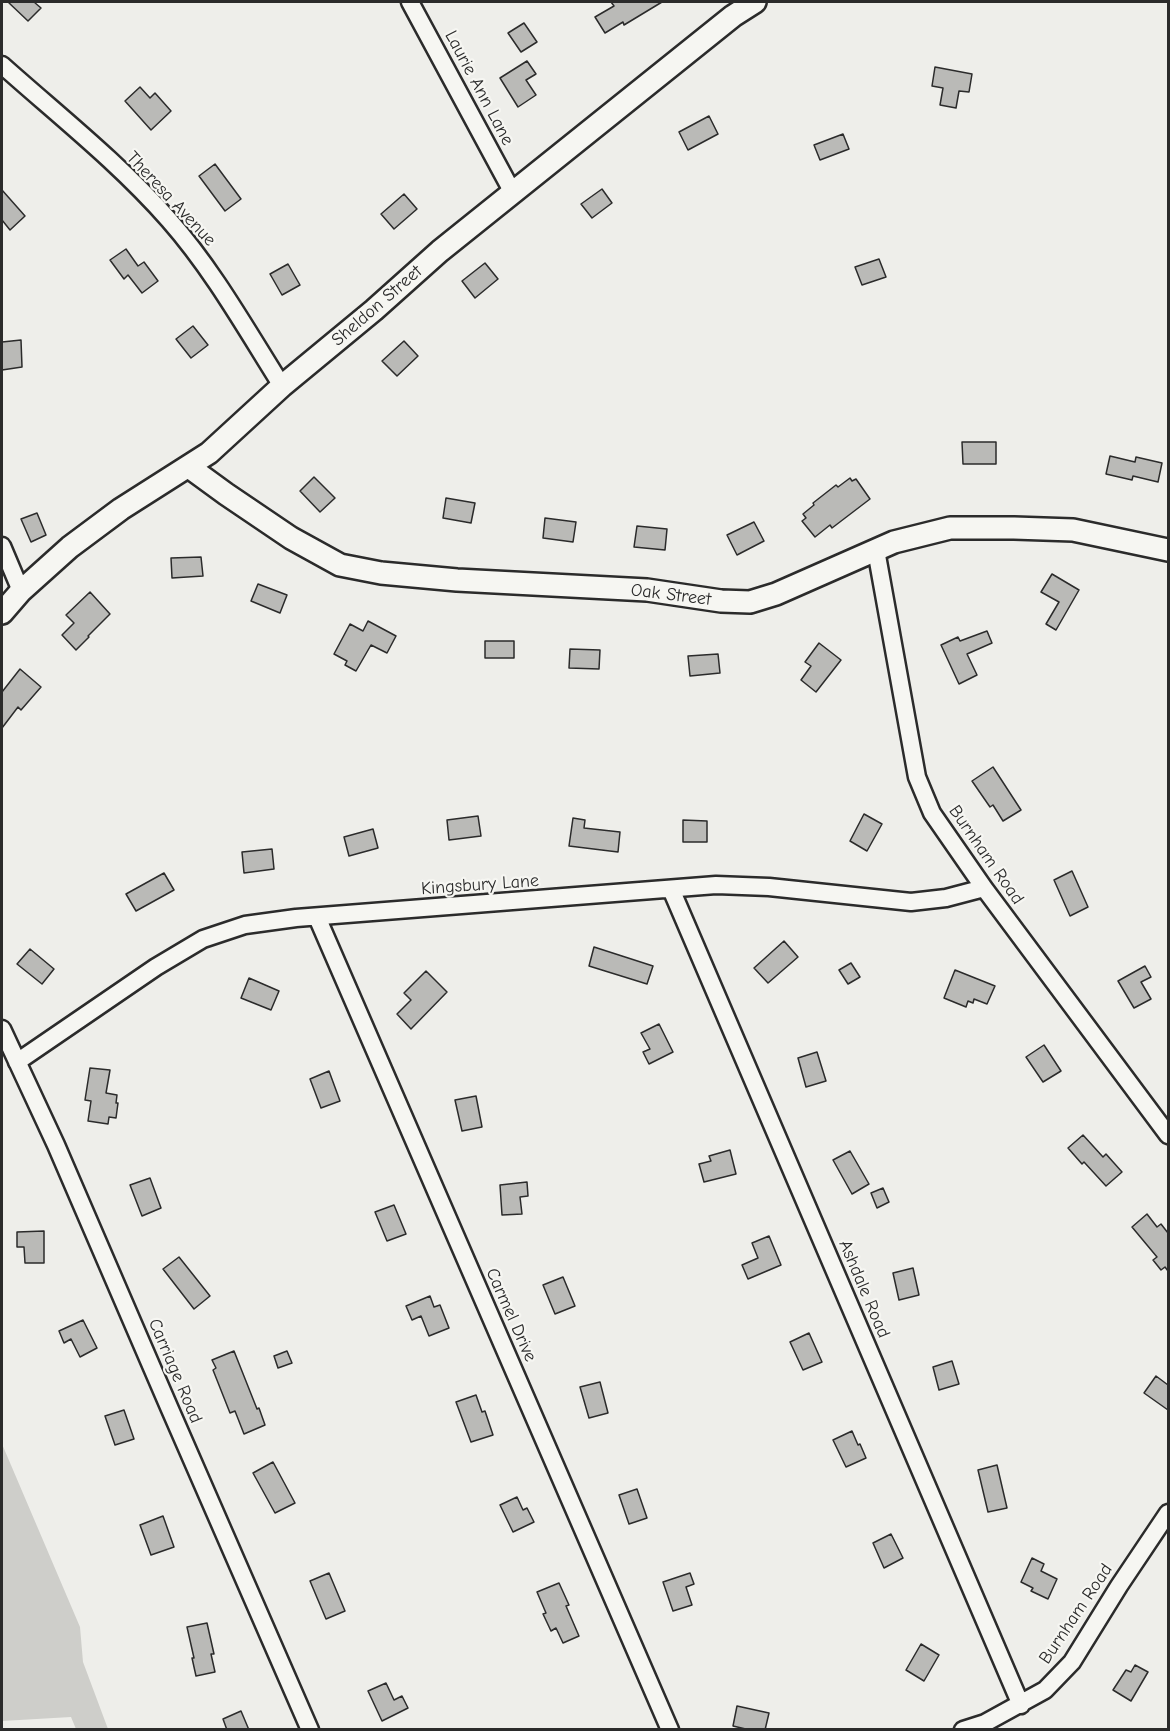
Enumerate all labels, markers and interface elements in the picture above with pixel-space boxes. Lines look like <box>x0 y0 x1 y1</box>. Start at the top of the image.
street label: Laurie Ann Lane <box>440 27 518 149</box>
street label: Theresa Avenue <box>122 147 220 251</box>
street label: Sheldon Street <box>327 261 427 351</box>
street label: Oak Street <box>630 579 712 611</box>
street label: Burnham Road <box>944 801 1028 909</box>
street label: Kingsbury Lane <box>420 870 540 900</box>
street label: Ashdale Road <box>834 1237 894 1341</box>
street label: Carmel Drive <box>481 1265 541 1365</box>
street label: Carriage Road <box>143 1315 207 1427</box>
street label: Burnham Road <box>1035 1560 1117 1668</box>

